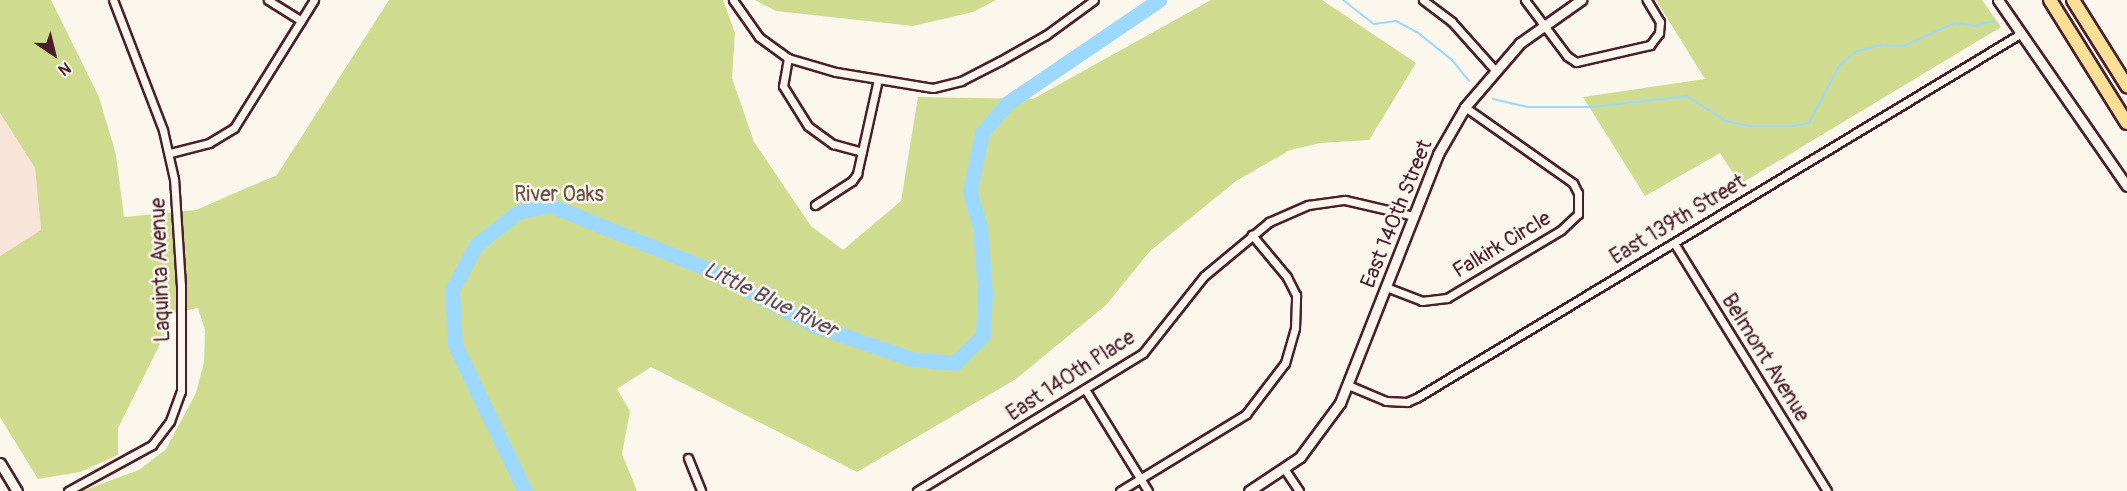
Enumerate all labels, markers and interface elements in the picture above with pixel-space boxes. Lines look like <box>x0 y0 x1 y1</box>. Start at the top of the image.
north arrow <box>24 24 84 84</box>
text: N <box>54 57 75 80</box>
street label: East 140th Street <box>1356 136 1438 292</box>
street label: East 139th Street <box>1606 170 1750 270</box>
park label: River Oaks <box>514 182 604 208</box>
street label: Laquinta Avenue <box>146 197 176 343</box>
street label: Falkirk Circle <box>1449 206 1555 284</box>
water label: Little Blue River <box>699 256 841 344</box>
street label: Belmont Avenue <box>1716 289 1814 427</box>
street label: East 140th Place <box>1002 325 1140 427</box>

